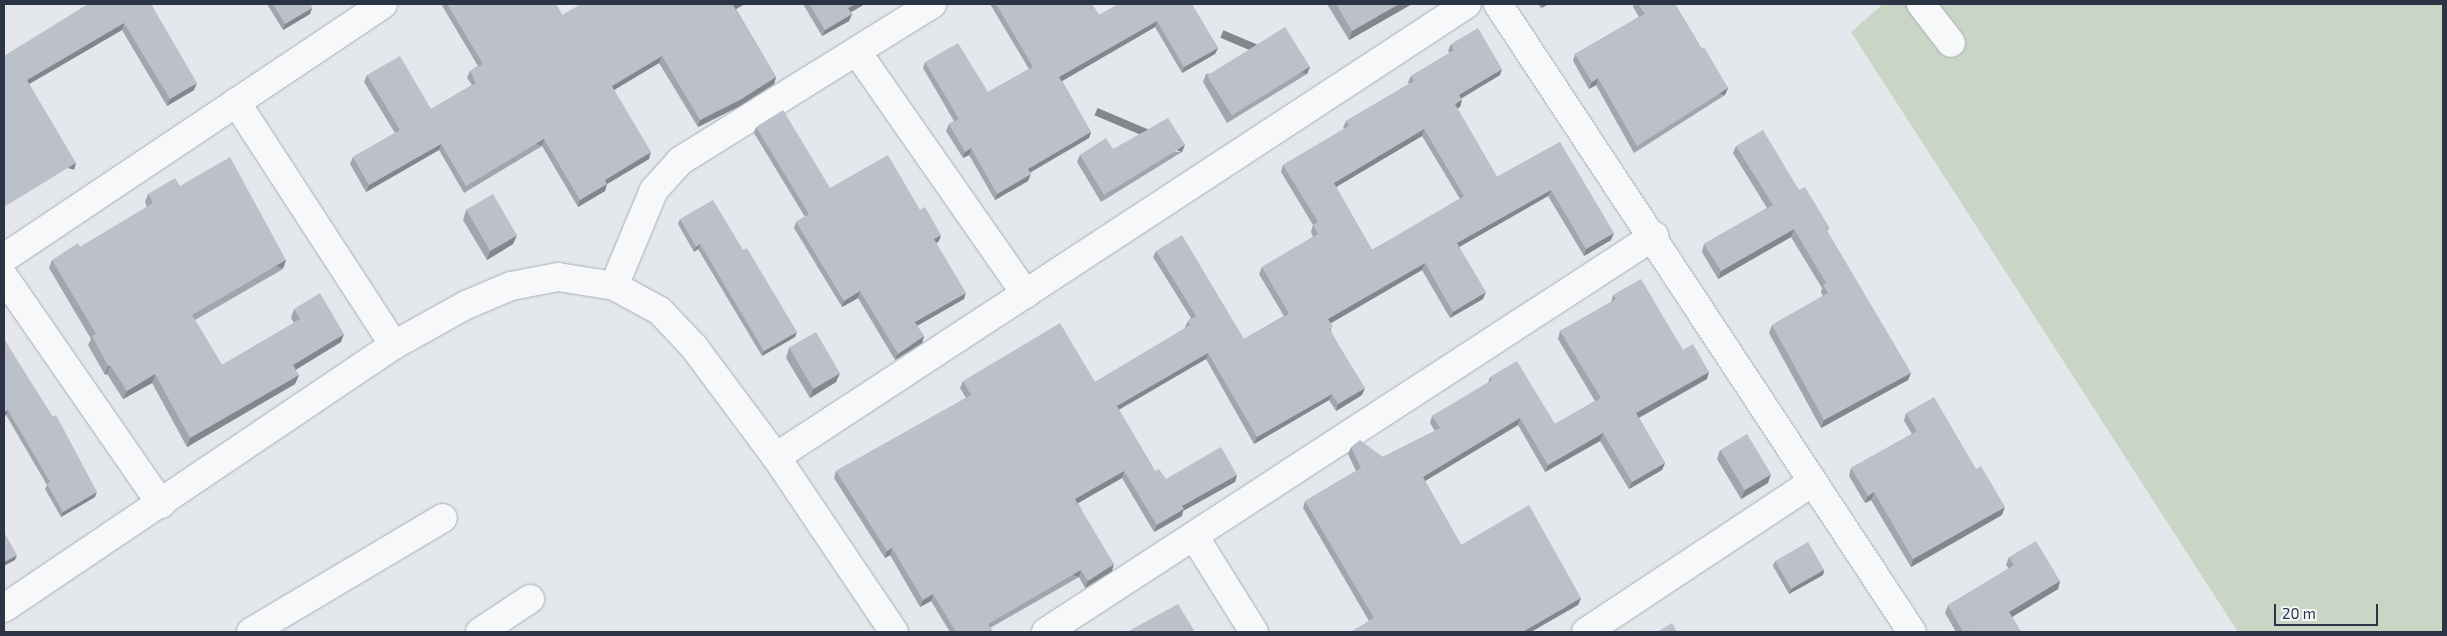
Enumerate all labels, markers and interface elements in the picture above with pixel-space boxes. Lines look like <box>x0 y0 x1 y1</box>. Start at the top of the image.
scale bar <box>2277 594 2381 626</box>
text: 20 m <box>2282 604 2316 622</box>

